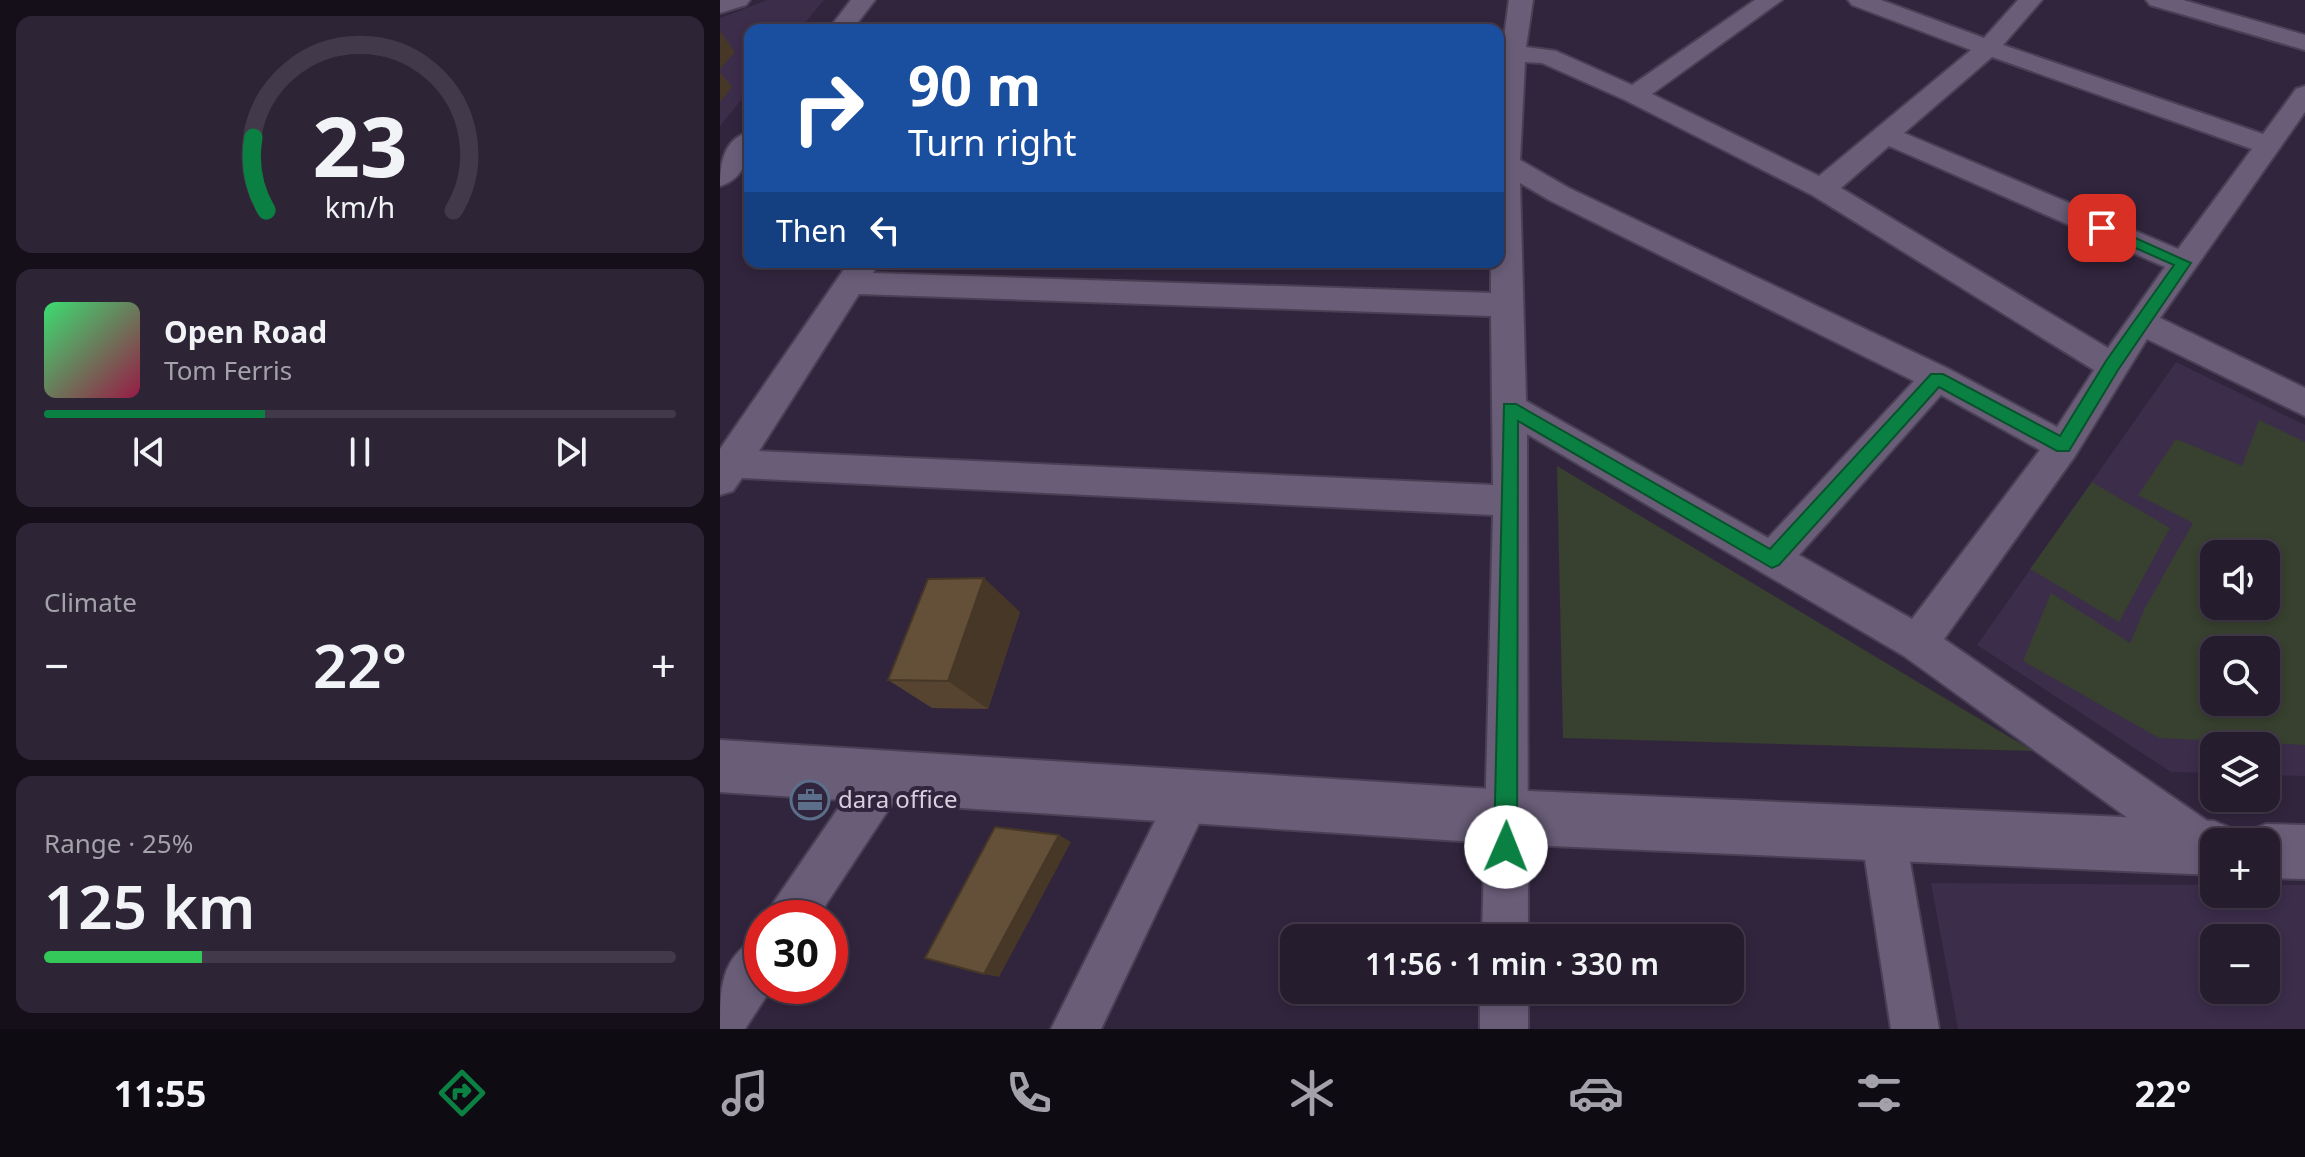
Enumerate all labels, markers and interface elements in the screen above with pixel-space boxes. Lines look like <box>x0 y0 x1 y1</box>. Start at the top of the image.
text: 90 m <box>908 46 1041 122</box>
icon: right <box>776 56 880 160</box>
text: 23 <box>312 87 408 200</box>
text: Turn right <box>908 118 1076 167</box>
text: km/h <box>325 187 395 226</box>
pin <box>2068 194 2136 262</box>
icon: arrive <box>2080 206 2124 250</box>
icon: left <box>863 208 907 252</box>
text: Then <box>776 210 847 251</box>
text: Open Road <box>164 311 327 352</box>
text: Tom Ferris <box>164 352 292 388</box>
icon: previous <box>127 430 171 474</box>
icon: pause <box>338 430 382 474</box>
icon: next <box>549 430 593 474</box>
map controls <box>2200 540 2280 1004</box>
button: sound <box>2200 540 2280 620</box>
text: Climate <box>44 584 137 620</box>
text: 22° <box>313 624 407 706</box>
text: − <box>44 635 69 695</box>
text: + <box>651 635 676 695</box>
button: search <box>2200 636 2280 716</box>
button: layers <box>2200 732 2280 812</box>
office icon: dara office <box>789 779 831 821</box>
place label: dara office <box>838 782 958 815</box>
position arrow <box>1464 805 1548 889</box>
text: Range · 25% <box>44 825 193 861</box>
button: + <box>2200 828 2280 908</box>
text: 125 km <box>44 865 255 947</box>
speed limit sign: 30 <box>744 900 848 1004</box>
button: − <box>2200 924 2280 1004</box>
text: 11:56 · 1 min · 330 m <box>1365 943 1659 984</box>
icon: directions <box>434 1065 490 1121</box>
icon: music <box>717 1065 773 1121</box>
icon: phone <box>1001 1065 1057 1121</box>
icon: climate <box>1284 1065 1340 1121</box>
icon: car <box>1568 1065 1624 1121</box>
icon: filters <box>1851 1065 1907 1121</box>
text: 11:55 <box>114 1069 206 1118</box>
text: 22° <box>2135 1069 2191 1118</box>

